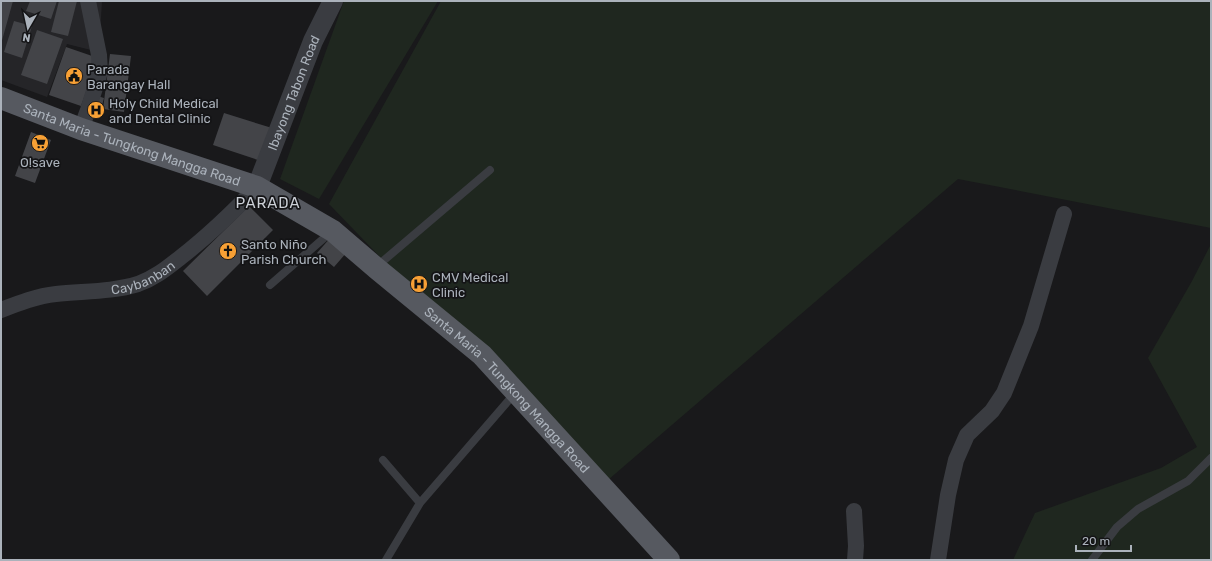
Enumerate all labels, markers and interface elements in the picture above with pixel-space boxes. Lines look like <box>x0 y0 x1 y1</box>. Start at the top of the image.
north arrow <box>8 8 48 48</box>
text: N <box>22 30 31 44</box>
street label: Ibayong Tabon Road <box>265 33 323 152</box>
place label: Parada Barangay Hall <box>87 62 170 93</box>
public building icon: Parada Barangay Hall <box>64 66 84 86</box>
place label: Holy Child Medical and Dental Clinic <box>109 96 219 126</box>
street label: Santa Maria - Tungkong Mangga Road <box>21 100 242 189</box>
hospital icon: Holy Child Medical and Dental Clinic <box>86 100 106 120</box>
supermarket icon: O!save <box>30 133 50 153</box>
place label: O!save <box>20 155 60 170</box>
district label: PARADA <box>235 194 301 212</box>
place label: Santo Niño Parish Church <box>241 237 327 267</box>
church icon: Santo Niño Parish Church <box>218 241 238 261</box>
street label: Caybanban <box>110 258 178 297</box>
place label: CMV Medical Clinic <box>432 270 508 300</box>
hospital icon: CMV Medical Clinic <box>409 274 429 294</box>
street label: Santa Maria - Tungkong Mangga Road <box>421 304 593 476</box>
scale bar <box>1076 527 1131 553</box>
text: 20 m <box>1082 534 1110 548</box>

